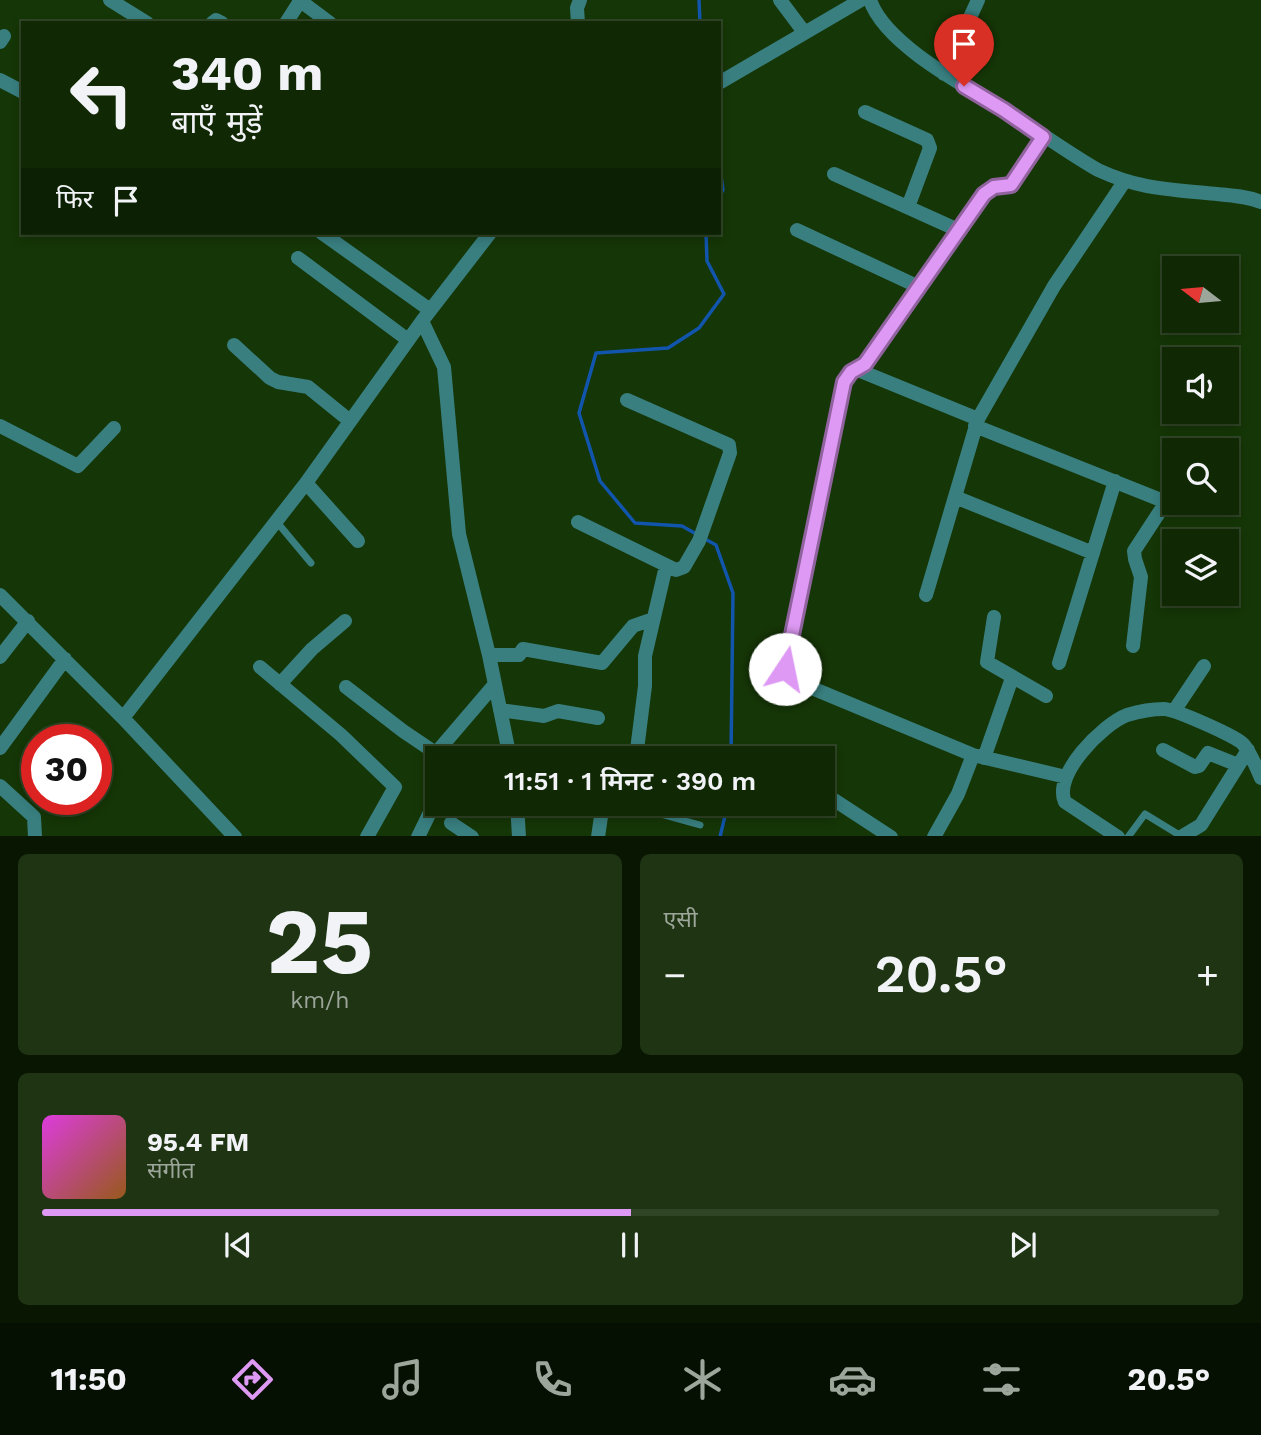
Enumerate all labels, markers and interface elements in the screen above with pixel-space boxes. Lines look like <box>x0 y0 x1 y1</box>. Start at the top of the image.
pin <box>934 14 994 86</box>
icon: arrive <box>945 25 983 63</box>
text: 340 m <box>171 44 323 102</box>
icon: left <box>56 49 147 140</box>
text: बाएँ मुड़ें <box>171 103 262 141</box>
icon: arrive <box>107 182 145 220</box>
text: फिर <box>56 184 93 214</box>
north arrow <box>1162 256 1239 332</box>
map controls <box>1162 256 1239 606</box>
button: sound <box>1162 347 1239 424</box>
button: search <box>1162 438 1239 515</box>
button: layers <box>1162 529 1239 606</box>
position arrow <box>748 632 822 706</box>
speed limit sign: 30 <box>21 724 112 815</box>
text: 11:51 · 1 मिनट · 390 m <box>504 766 756 796</box>
text: 25 <box>266 888 373 995</box>
text: एसी <box>664 906 698 933</box>
text: 20.5° <box>875 944 1008 1005</box>
text: − <box>664 953 686 997</box>
text: + <box>1196 953 1219 997</box>
text: km/h <box>290 987 349 1014</box>
text: 95.4 FM <box>147 1127 249 1157</box>
text: संगीत <box>147 1157 195 1184</box>
icon: previous <box>219 1226 257 1264</box>
icon: pause <box>611 1226 649 1264</box>
icon: next <box>1004 1226 1042 1264</box>
icon: directions <box>228 1355 277 1404</box>
icon: music <box>378 1355 427 1404</box>
icon: phone <box>528 1355 577 1404</box>
icon: climate <box>678 1355 727 1404</box>
icon: car <box>828 1355 877 1404</box>
icon: filters <box>977 1355 1026 1404</box>
text: 11:50 <box>50 1360 127 1398</box>
text: 20.5° <box>1127 1360 1210 1398</box>

